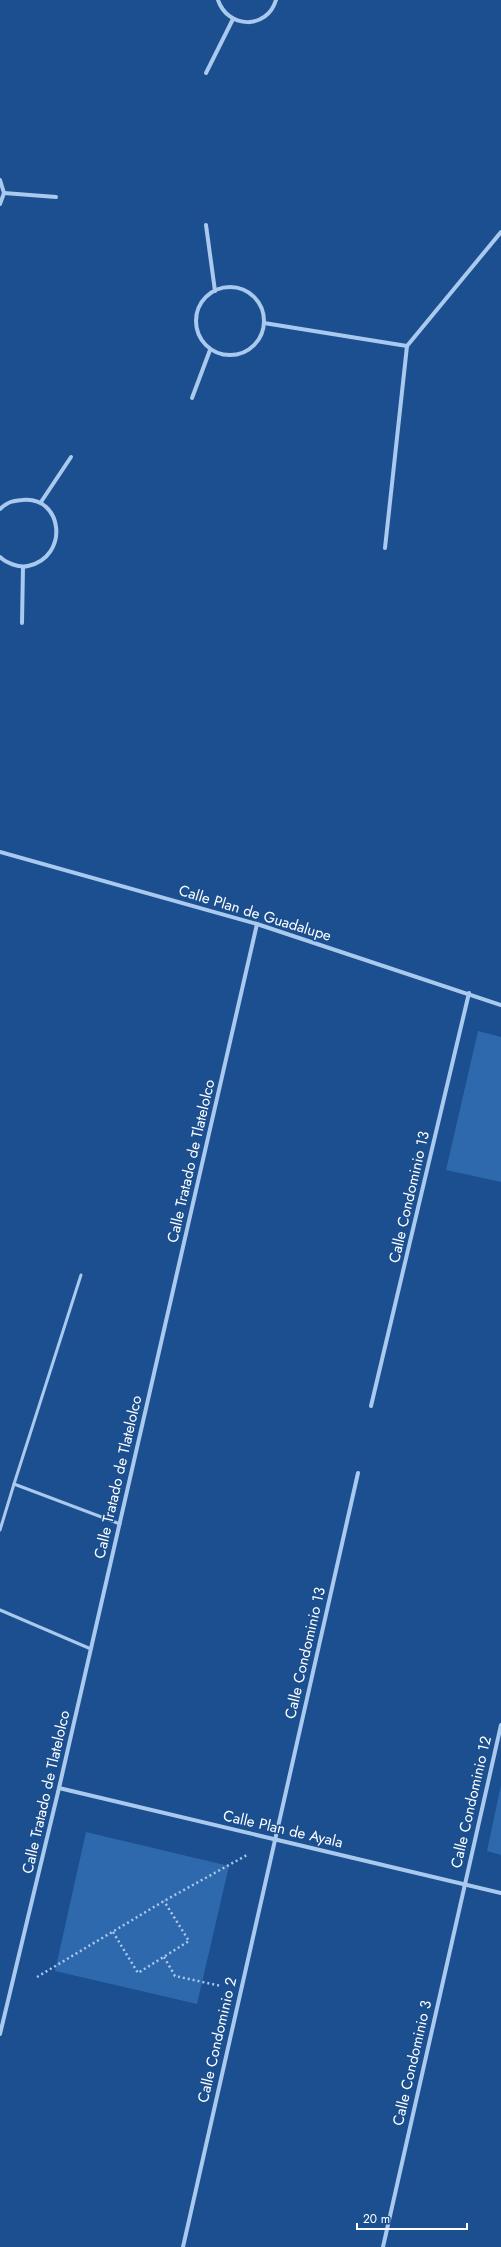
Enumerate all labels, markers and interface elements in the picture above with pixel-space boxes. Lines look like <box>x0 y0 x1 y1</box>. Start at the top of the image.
street label: Calle Plan de Guadalupe <box>176 879 334 947</box>
street label: Calle Tratado de Tlatelolco <box>161 1077 221 1245</box>
street label: Calle Condominio 13 <box>383 1129 435 1265</box>
street label: Calle Tratado de Tlatelolco <box>88 1393 148 1561</box>
street label: Calle Condominio 13 <box>279 1585 331 1721</box>
street label: Calle Tratado de Tlatelolco <box>16 1708 76 1876</box>
street label: Calle Condominio 12 <box>445 1734 497 1870</box>
street label: Calle Plan de Ayala <box>221 1805 345 1853</box>
street label: Calle Condominio 2 <box>192 1975 242 2105</box>
street label: Calle Condominio 3 <box>387 1998 437 2128</box>
scale bar <box>357 2205 467 2231</box>
text: 20 m <box>363 2210 390 2228</box>

